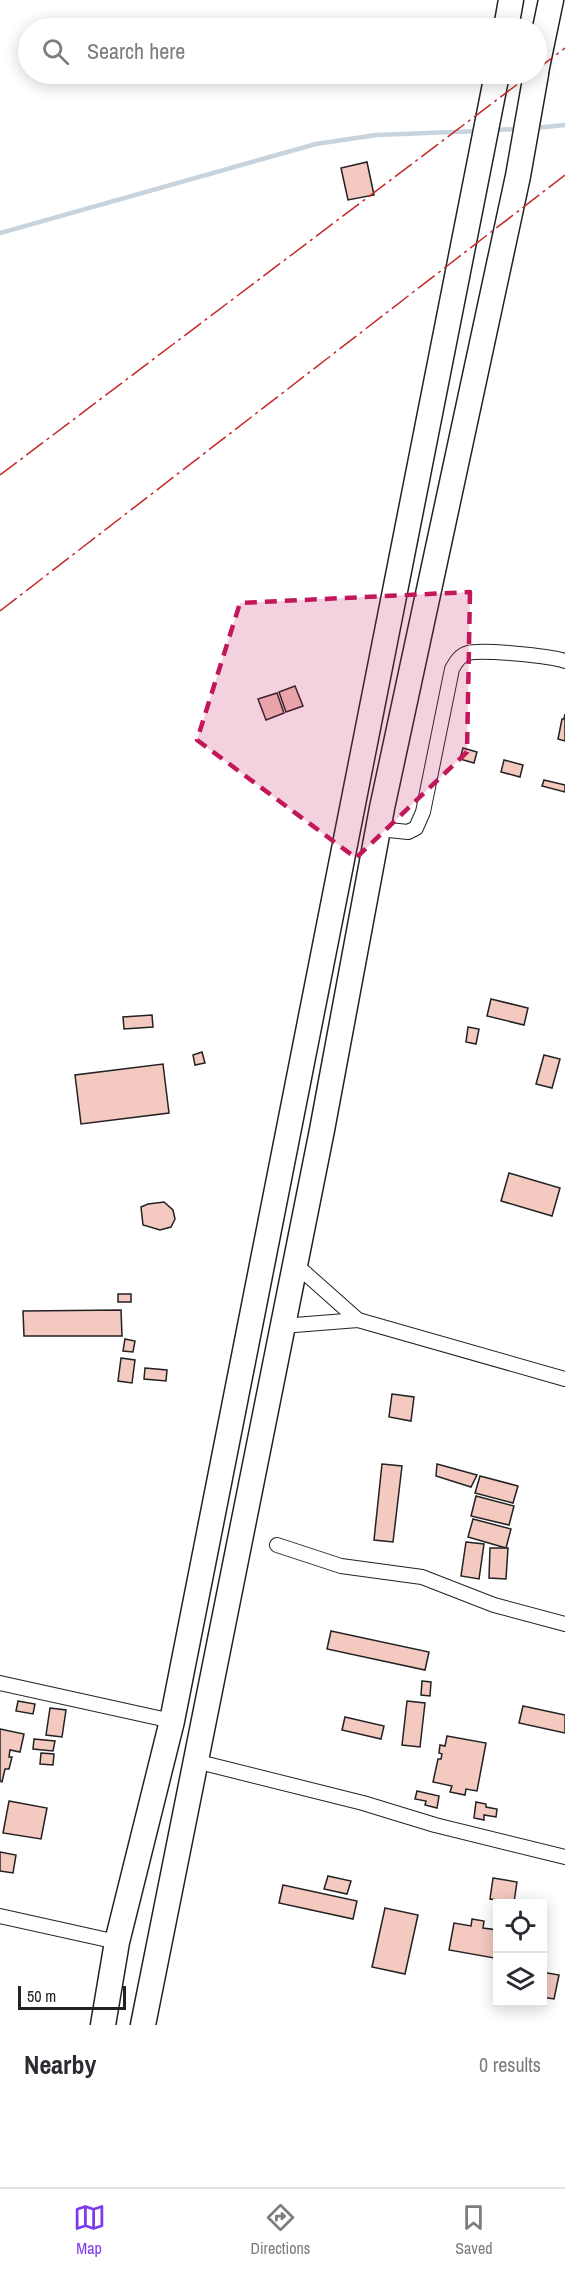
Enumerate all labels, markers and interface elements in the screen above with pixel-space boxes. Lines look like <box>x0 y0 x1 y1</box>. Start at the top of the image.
search box <box>18 18 547 84</box>
icon: search <box>39 35 72 68</box>
text: Search here <box>87 36 185 66</box>
map controls <box>493 1899 547 2007</box>
button: locate <box>493 1899 547 1953</box>
button: layers <box>493 1953 547 2007</box>
scale bar <box>18 1983 126 2010</box>
text: 50 m <box>27 1985 56 2007</box>
text: Nearby <box>24 2047 96 2082</box>
text: 0 results <box>479 2051 541 2078</box>
tab: Map <box>73 2201 106 2259</box>
tab: Directions <box>251 2201 310 2259</box>
tab: Saved <box>455 2201 493 2259</box>

